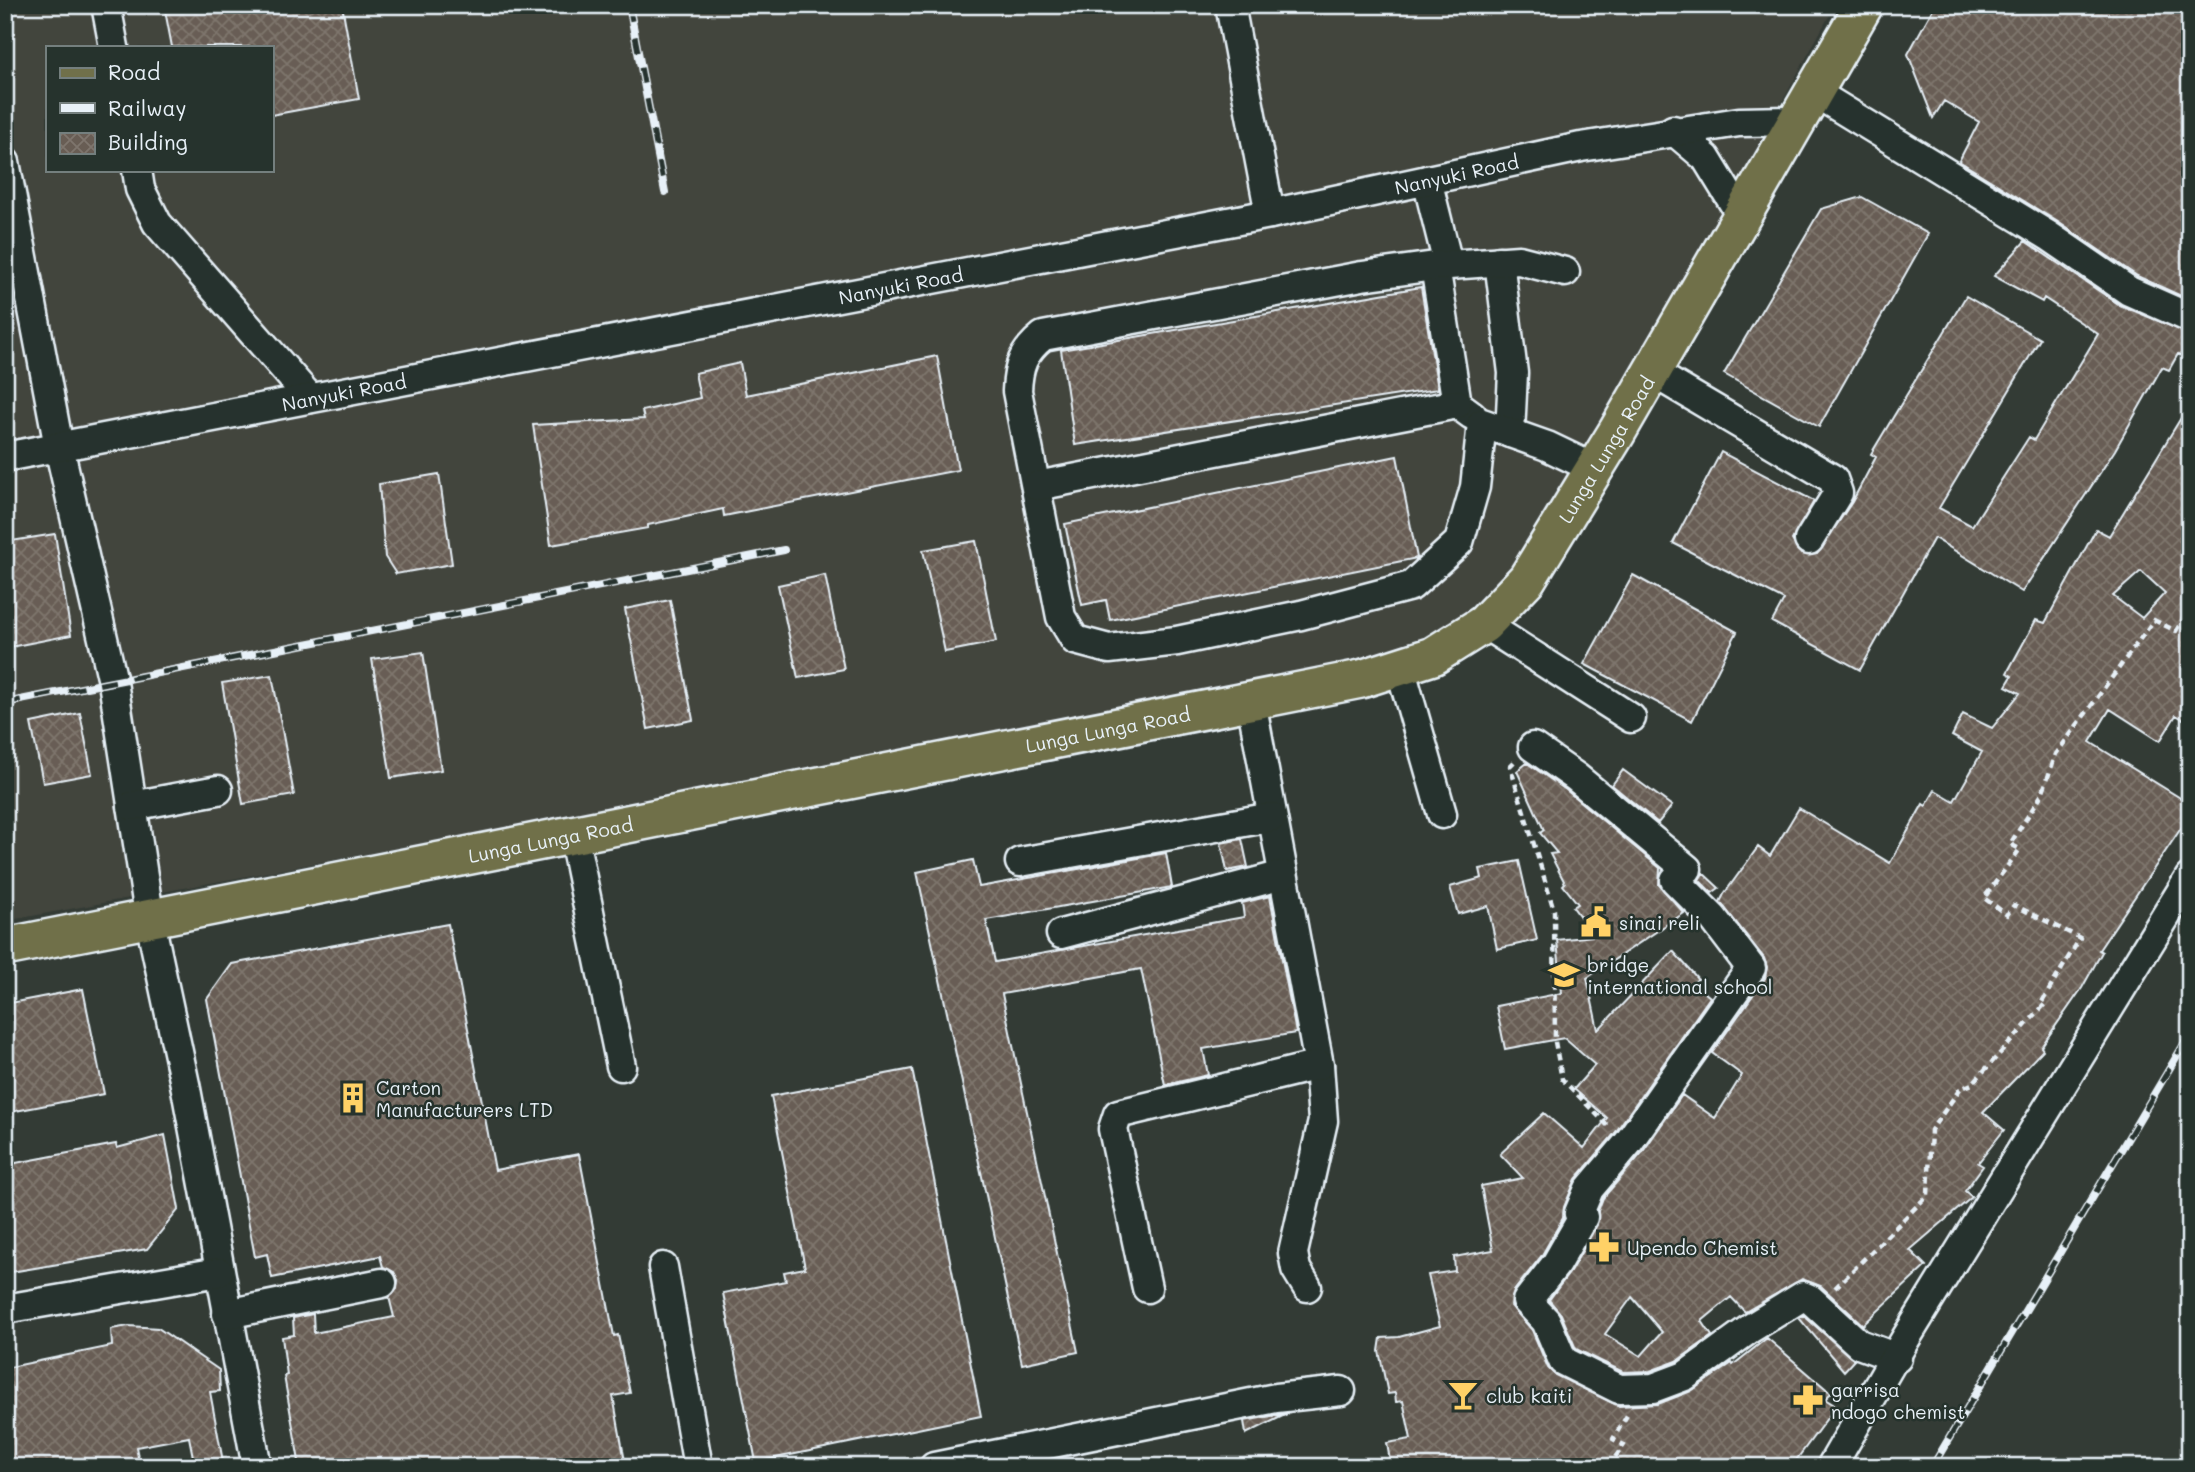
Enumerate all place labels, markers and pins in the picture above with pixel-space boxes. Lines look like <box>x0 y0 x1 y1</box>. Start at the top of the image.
public building icon: sinai reli <box>1579 905 1613 939</box>
place label: sinai reli <box>1619 910 1700 935</box>
place label: bridge international school <box>1587 952 1772 999</box>
school or university icon: bridge international school <box>1547 958 1581 992</box>
place label: Carton Manufacturers LTD <box>376 1075 553 1122</box>
building icon: Carton Manufacturers LTD <box>336 1081 370 1115</box>
pharmacy icon: Upendo Chemist <box>1587 1230 1621 1264</box>
place label: Upendo Chemist <box>1627 1235 1778 1260</box>
place label: garrisa ndogo chemist <box>1831 1377 1965 1424</box>
bar icon: club kaiti <box>1446 1378 1480 1412</box>
place label: club kaiti <box>1486 1383 1572 1408</box>
pharmacy icon: garrisa ndogo chemist <box>1791 1383 1825 1417</box>

